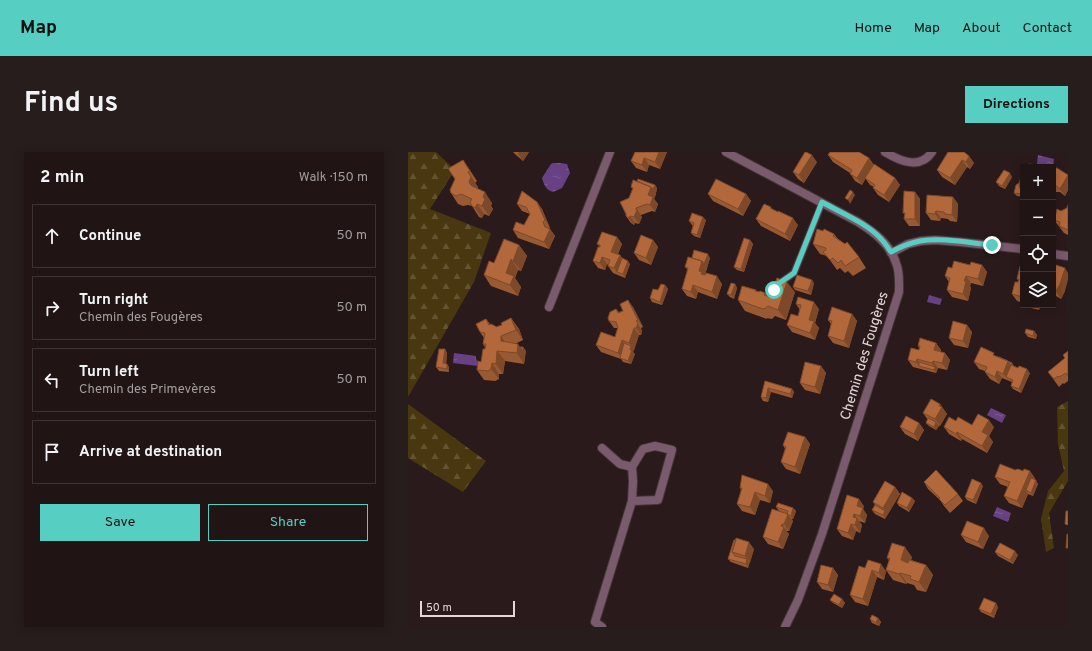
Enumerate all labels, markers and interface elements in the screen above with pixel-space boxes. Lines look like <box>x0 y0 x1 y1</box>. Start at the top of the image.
text: Map <box>20 16 57 40</box>
text: Home <box>855 20 892 37</box>
text: Map <box>914 20 940 37</box>
text: About <box>962 20 1001 37</box>
text: Contact <box>1023 20 1072 37</box>
text: Find us <box>24 86 118 122</box>
button: Directions <box>965 86 1068 123</box>
map controls <box>1020 164 1056 308</box>
button: + <box>1020 164 1056 200</box>
text: 2 min <box>40 167 84 189</box>
text: Walk · 150 m <box>299 170 368 186</box>
button: − <box>1020 200 1056 236</box>
icon: ahead <box>41 225 63 247</box>
text: Continue <box>79 227 141 246</box>
text: 50 m <box>337 228 367 244</box>
route end <box>983 236 1001 254</box>
button: locate <box>1020 236 1056 272</box>
button: layers <box>1020 272 1056 308</box>
route start <box>765 281 783 299</box>
street label: Chemin des Fougères <box>837 290 893 422</box>
text: Turn right <box>79 291 148 310</box>
icon: right <box>41 297 63 319</box>
text: 50 m <box>337 300 367 316</box>
text: Chemin des Fougères <box>79 310 203 326</box>
text: Turn left <box>79 363 139 382</box>
icon: left <box>41 369 63 391</box>
text: 50 m <box>337 372 367 388</box>
text: Chemin des Primevères <box>79 382 216 398</box>
icon: arrive <box>41 441 63 463</box>
text: Arrive at destination <box>79 443 222 462</box>
button: Save <box>40 504 200 541</box>
button: Share <box>208 504 368 541</box>
scale bar <box>420 599 515 618</box>
text: 50 m <box>426 601 452 615</box>

